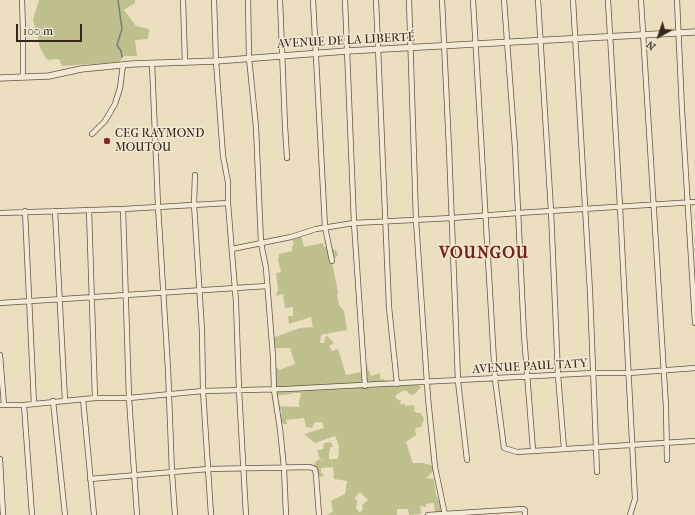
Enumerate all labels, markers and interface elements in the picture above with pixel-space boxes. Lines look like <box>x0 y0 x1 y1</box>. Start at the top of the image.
scale bar <box>18 16 84 42</box>
north arrow <box>639 16 679 56</box>
text: 100 m <box>23 24 53 38</box>
street label: AVENUE DE LA LIBERTÉ <box>277 30 415 52</box>
text: N <box>644 38 658 53</box>
place label: CEG RAYMOND MOUTOU <box>115 127 204 155</box>
marker: CEG RAYMOND MOUTOU <box>102 136 112 146</box>
district label: VOUNGOU <box>439 244 529 264</box>
street label: AVENUE PAUL TATY <box>472 357 588 377</box>

